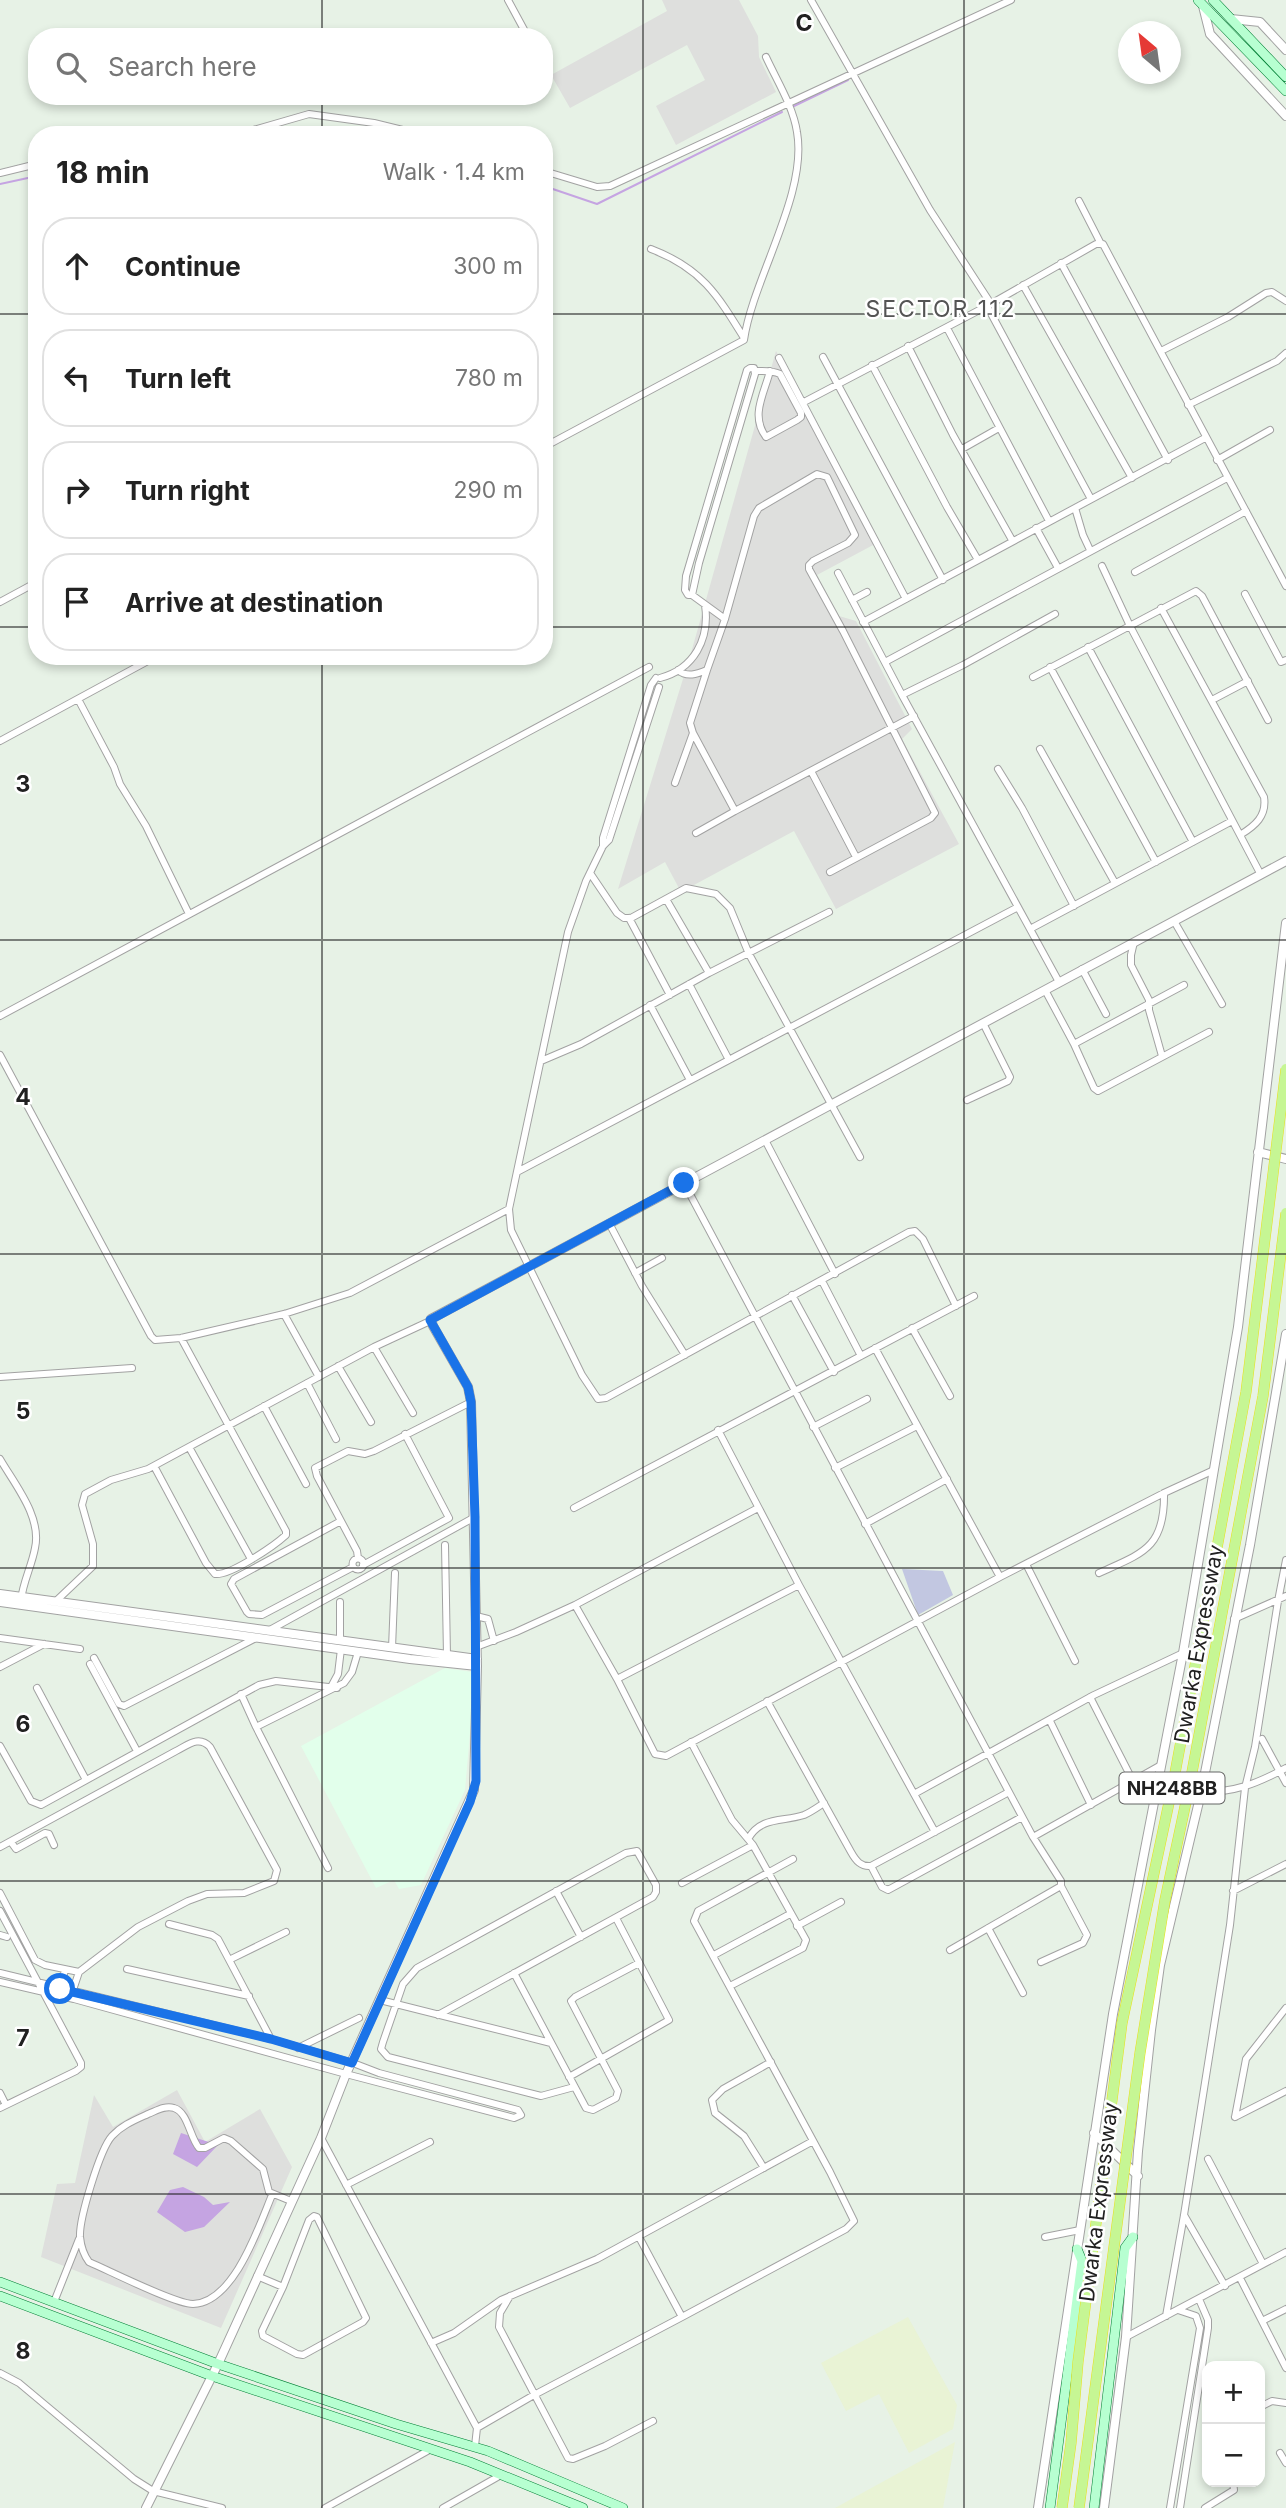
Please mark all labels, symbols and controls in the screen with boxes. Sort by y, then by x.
text: C [795,9,813,37]
north arrow [1118,21,1181,84]
search box [28,28,553,105]
icon: search [52,48,90,86]
text: Search here [108,51,257,82]
text: 18 min [56,154,150,190]
text: Walk · 1.4 km [383,158,525,186]
icon: ahead [58,247,96,285]
text: Continue [125,251,241,282]
text: 300 m [453,252,523,280]
district label: SECTOR 112 [865,295,1017,323]
icon: left [58,359,96,397]
text: Turn left [125,363,231,394]
text: 780 m [455,364,523,392]
icon: right [58,471,96,509]
text: Turn right [125,475,250,506]
text: 290 m [454,476,523,504]
icon: arrive [58,583,96,621]
text: Arrive at destination [125,587,384,618]
text: 3 [16,770,30,798]
text: 4 [15,1083,31,1111]
route end [668,1167,699,1198]
text: 5 [16,1397,30,1425]
street label: Dwarka Expressway [1169,1543,1228,1745]
text: 6 [16,1710,30,1738]
road number: NH248BB [1120,1772,1224,1803]
route start [44,1973,75,2004]
text: 7 [16,2024,30,2052]
street label: Dwarka Expressway [1074,2100,1123,2303]
text: 8 [16,2337,30,2365]
map controls [1202,2361,1265,2487]
button: + [1202,2361,1265,2424]
button: − [1202,2424,1265,2487]

